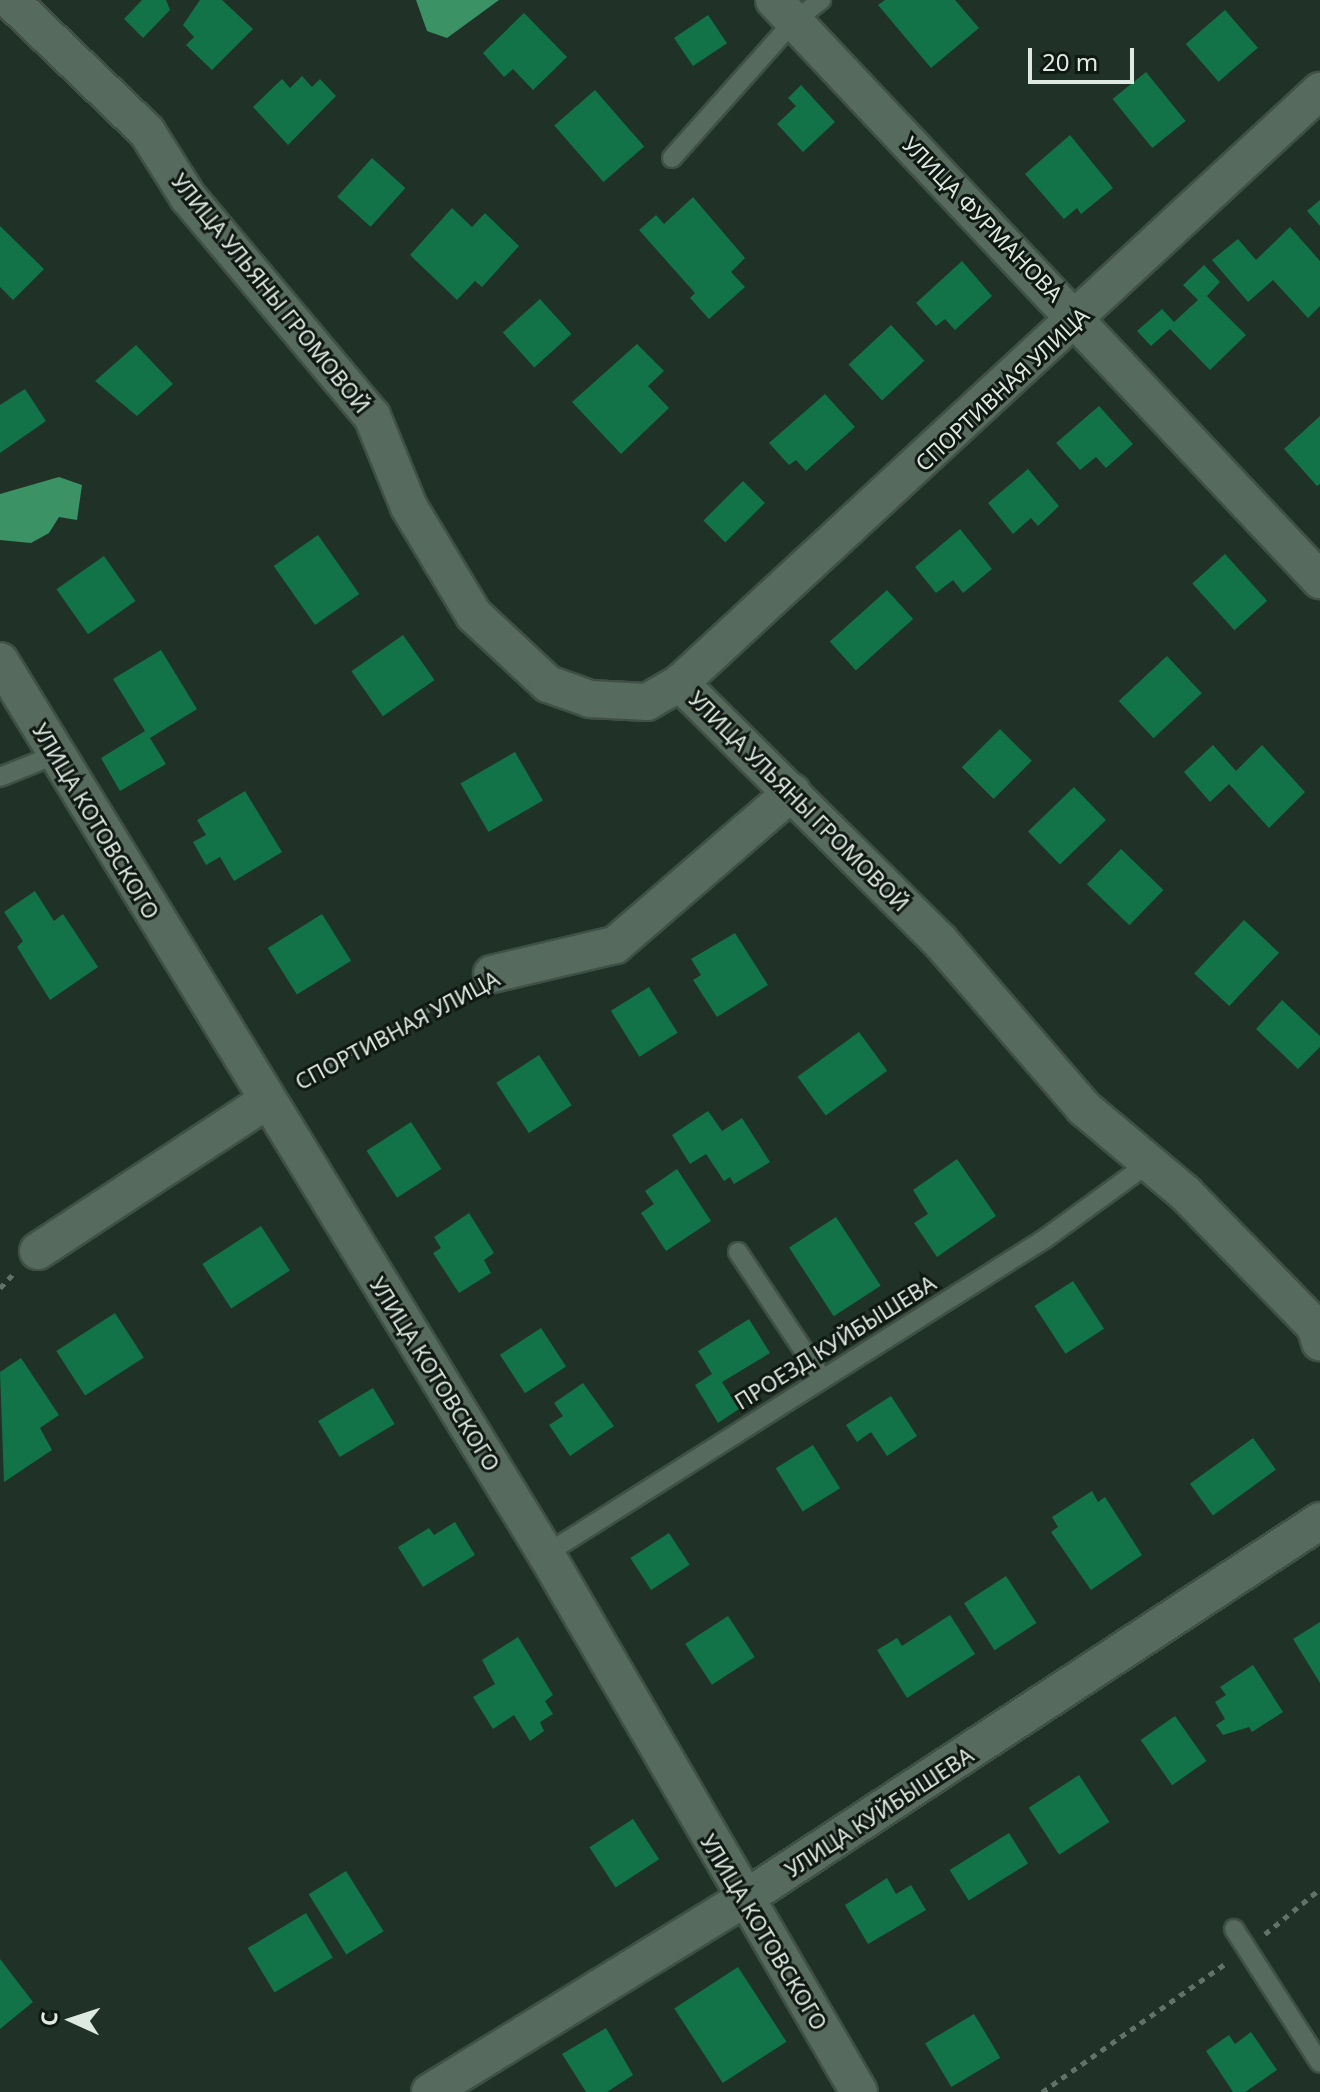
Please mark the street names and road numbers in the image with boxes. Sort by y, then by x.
street label: УЛИЦА ФУРМАНОВА [897,131,1069,307]
street label: УЛИЦА УЛЬЯНЫ ГРОМОВОЙ [166,168,376,418]
street label: СПОРТИВНАЯ УЛИЦА [910,302,1094,476]
street label: УЛИЦА УЛЬЯНЫ ГРОМОВОЙ [684,686,914,916]
street label: УЛИЦА КОТОВСКОГО [27,718,165,924]
street label: СПОРТИВНАЯ УЛИЦА [290,965,504,1095]
street label: ПРОЕЗД КУЙБЫШЕВА [729,1269,941,1415]
street label: УЛИЦА КОТОВСКОГО [365,1272,505,1476]
street label: УЛИЦА КУЙБЫШЕВА [780,1741,978,1883]
street label: УЛИЦА КОТОВСКОГО [695,1829,833,2035]

